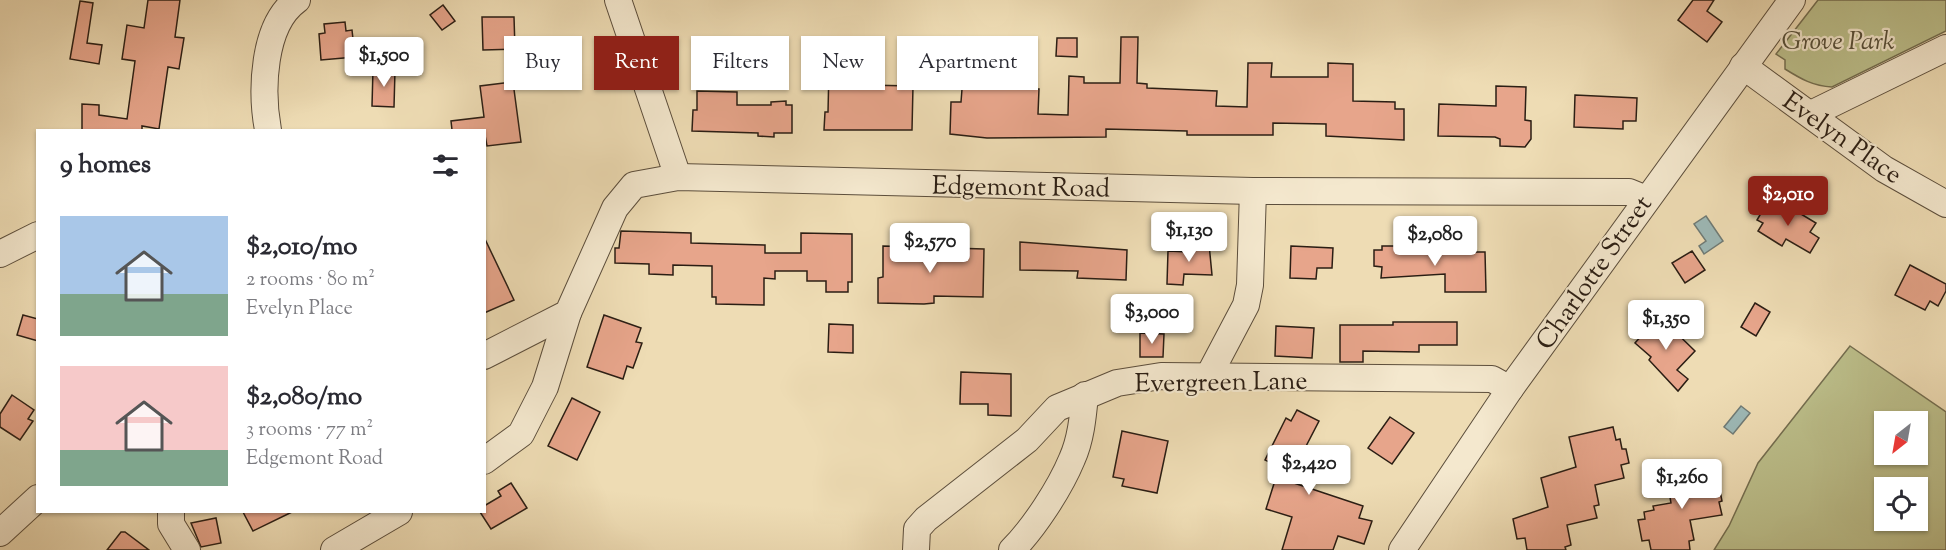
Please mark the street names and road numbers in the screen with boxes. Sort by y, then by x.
street label: Evelyn Place [1774,84,1909,194]
street label: Edgemont Road [932,168,1111,209]
street label: Charlotte Street [1528,189,1662,358]
street label: Evergreen Lane [1134,363,1308,404]

